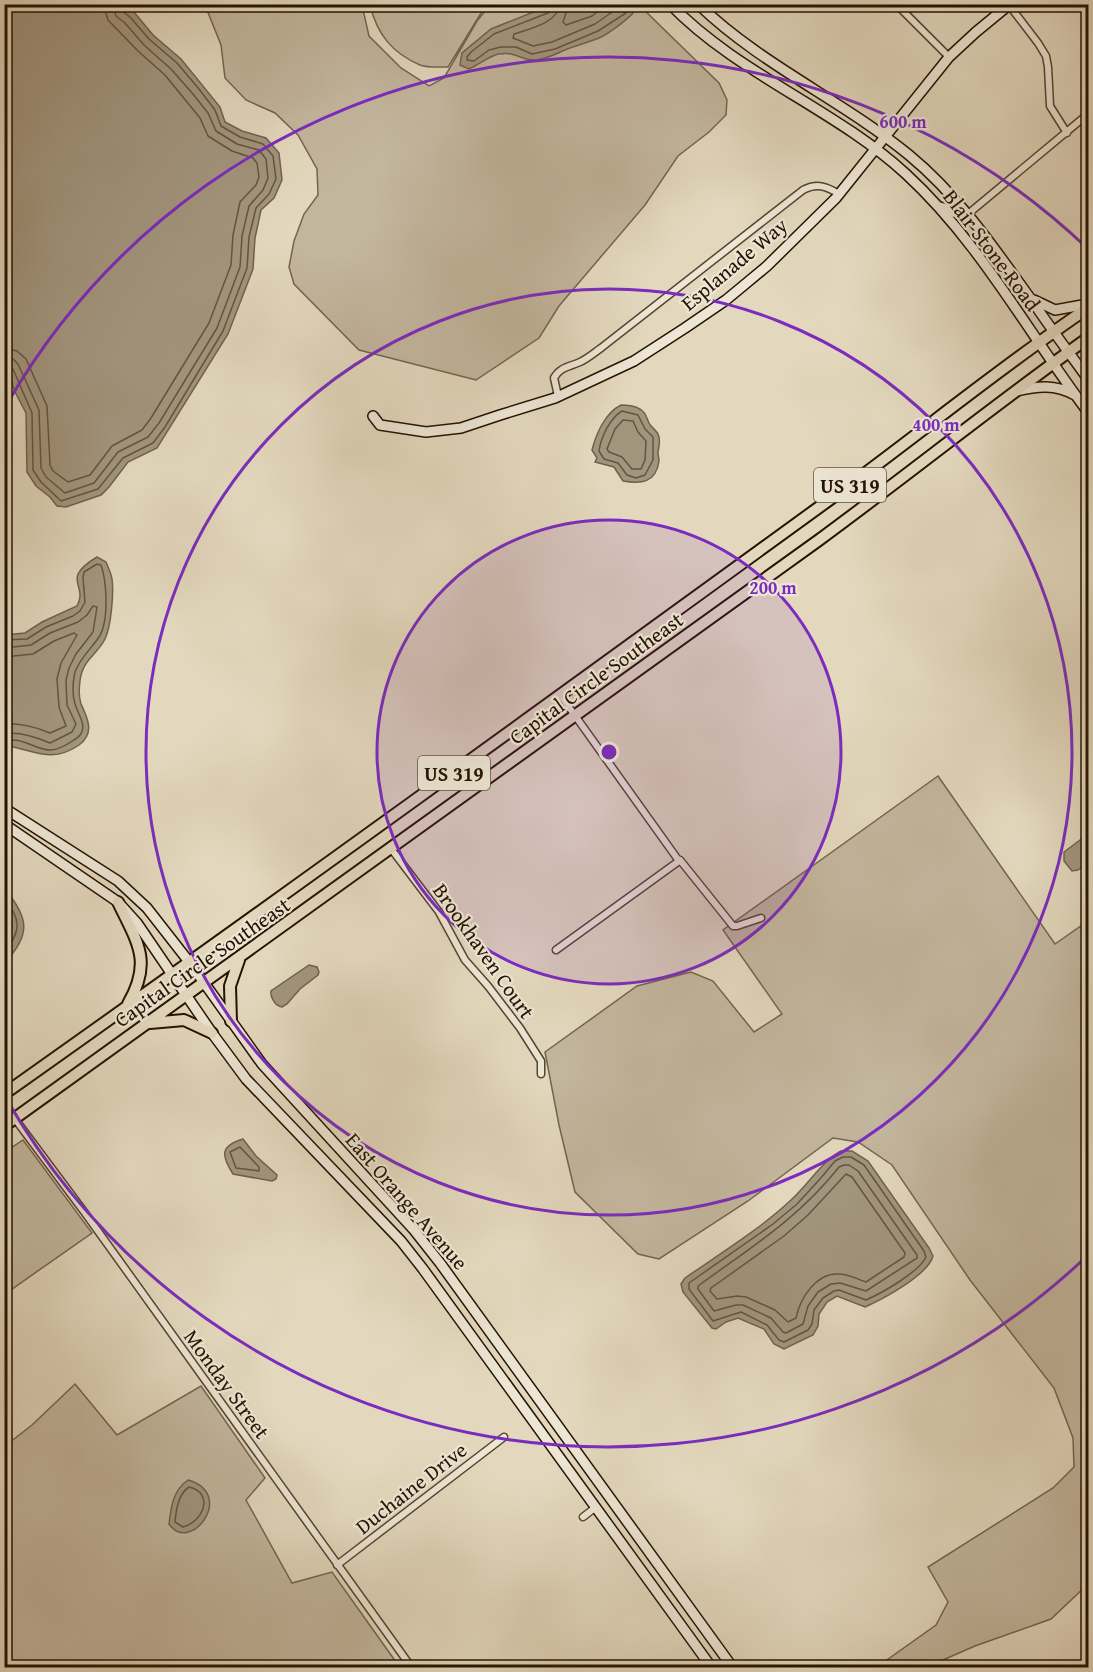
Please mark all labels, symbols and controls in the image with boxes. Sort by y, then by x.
text: 600 m [879,108,927,135]
street label: Blair Stone Road [936,183,1049,318]
street label: Esplanade Way [674,210,795,318]
text: 400 m [912,411,960,438]
road number: US 319 [814,468,886,502]
text: 200 m [749,574,797,601]
street label: Capital Circle Southeast [503,604,690,752]
centre of rings [599,742,619,762]
road number: US 319 [418,756,490,790]
street label: Brookhaven Court [426,877,543,1026]
street label: Capital Circle Southeast [108,889,297,1034]
street label: East Orange Avenue [338,1125,476,1277]
street label: Monday Street [177,1323,278,1446]
street label: Duchaine Drive [349,1434,473,1542]

